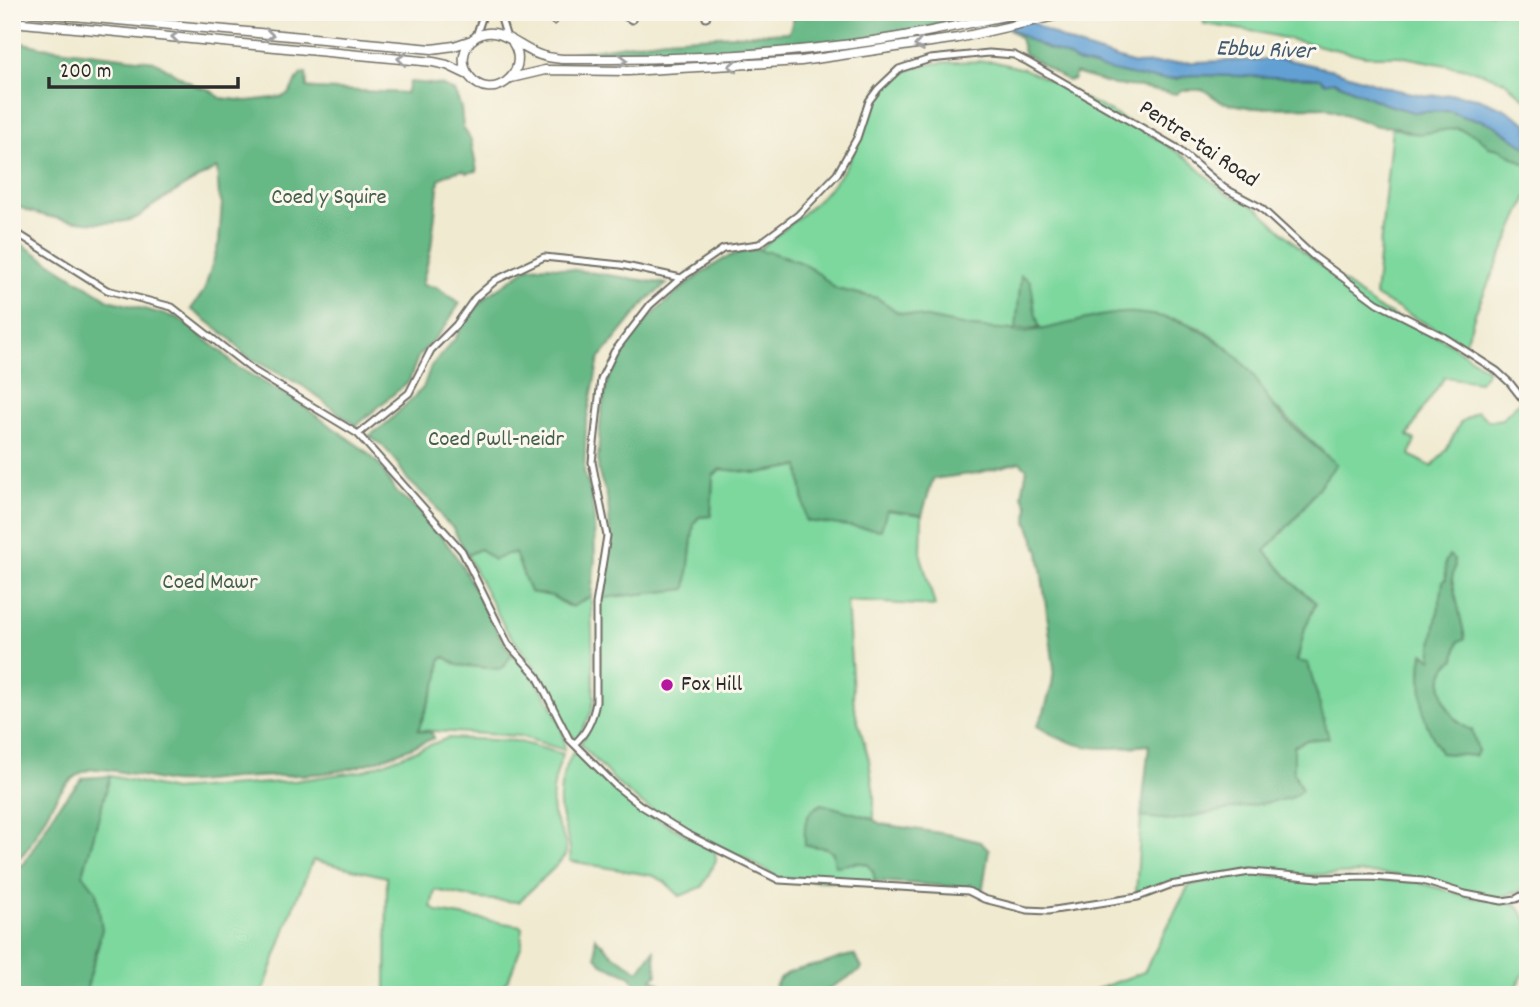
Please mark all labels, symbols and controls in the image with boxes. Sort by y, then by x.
one-way arrow [263,27,274,42]
one-way arrow [170,30,181,45]
water label: Ebbw River [1215,32,1318,70]
one-way arrow [913,37,925,52]
scale bar [49,46,238,90]
one-way arrow [397,52,408,67]
one-way arrow [619,52,629,68]
text: 200 m [60,58,111,88]
one-way arrow [728,58,739,73]
street label: Pentre-tai Road [1132,93,1264,197]
park label: Coed y Squire [271,182,387,215]
park label: Coed Pwll-neidr [428,424,565,457]
park label: Coed Mawr [162,567,258,600]
place label: Fox Hill [681,669,743,702]
marker: Fox Hill [659,677,675,693]

